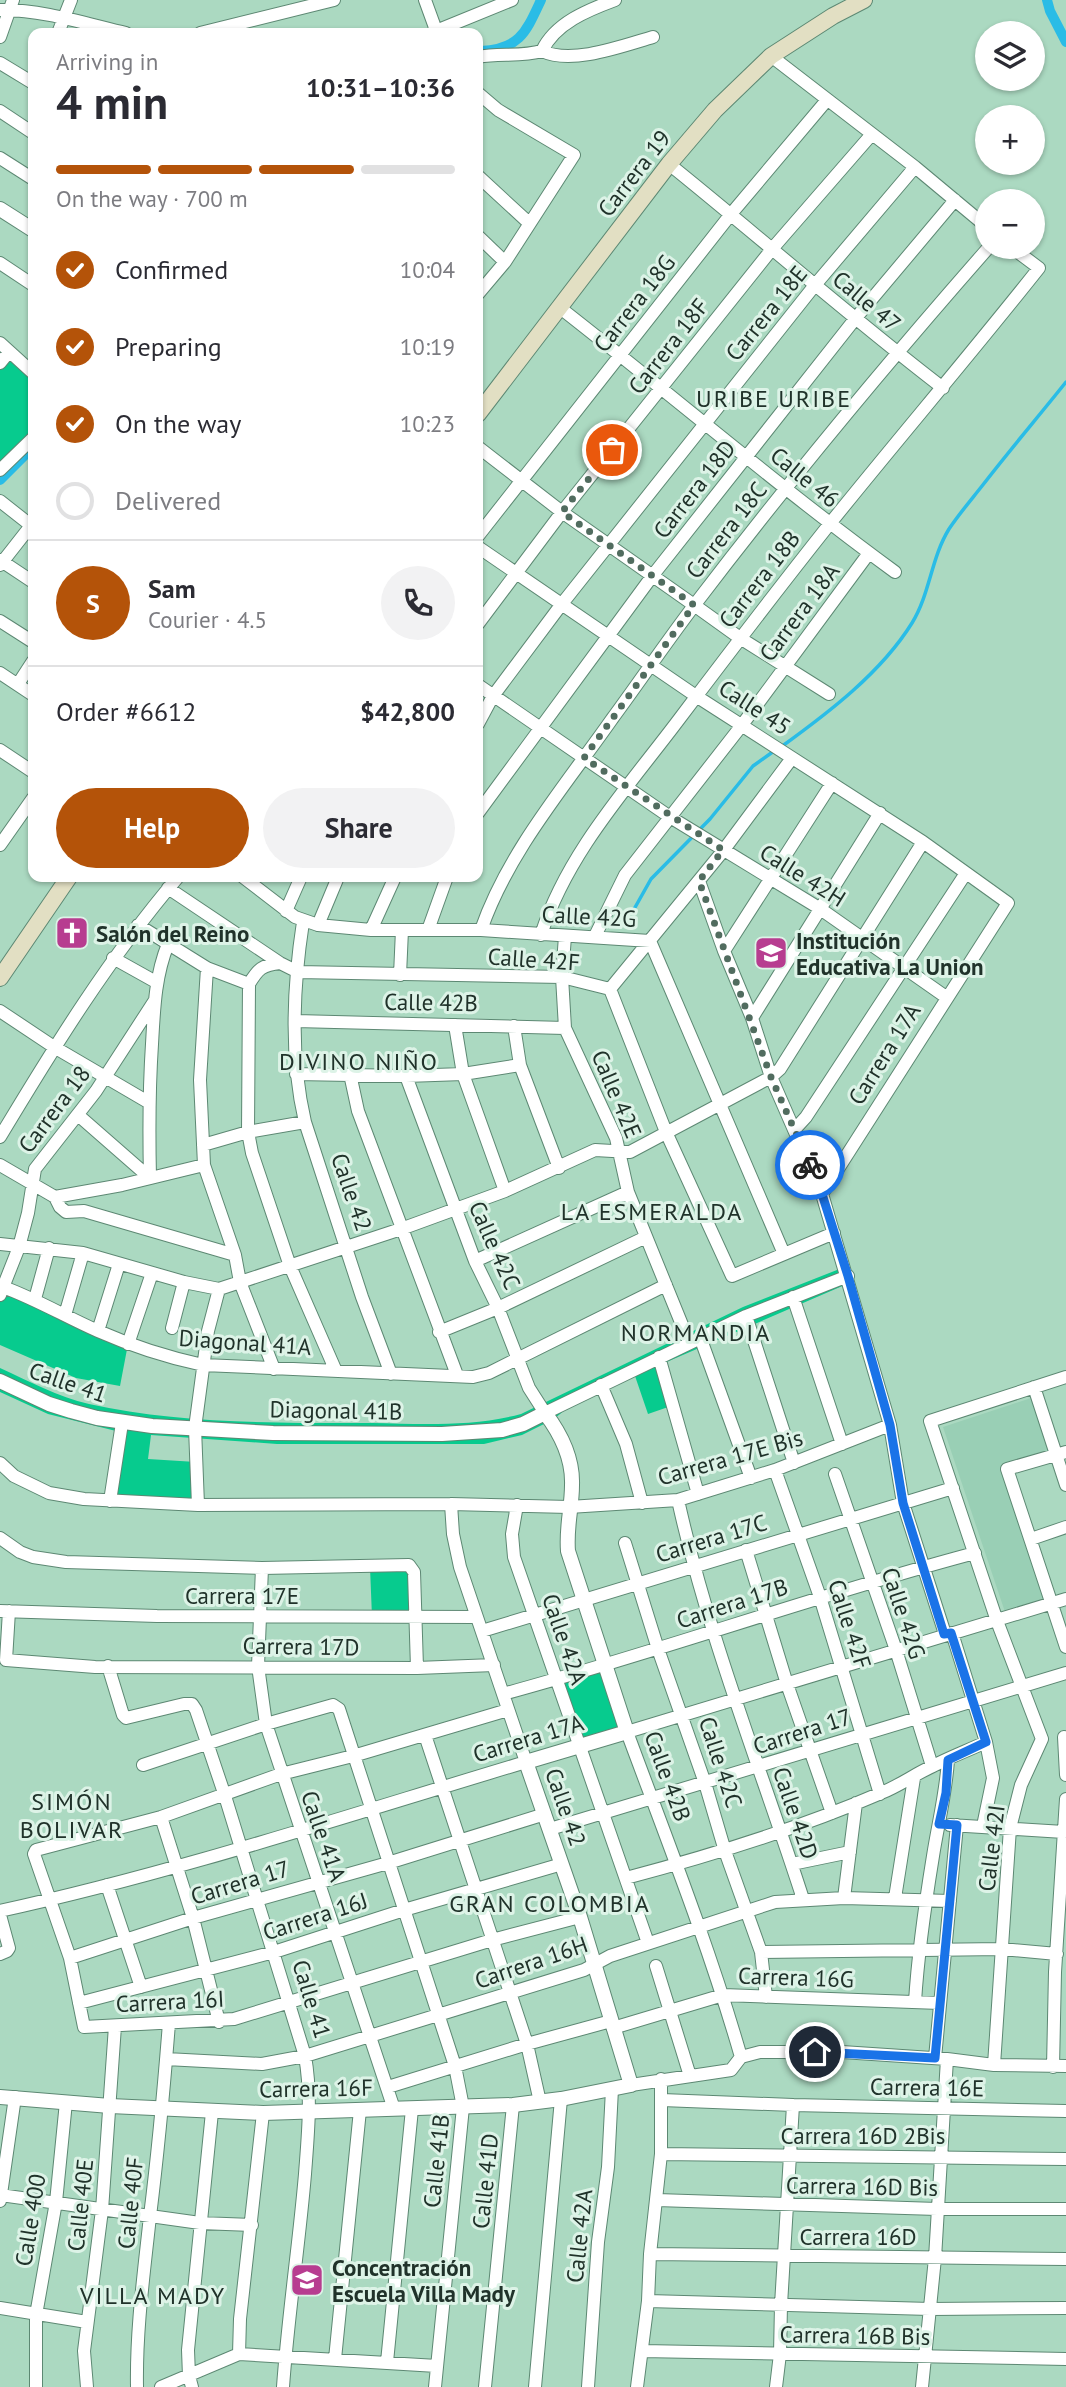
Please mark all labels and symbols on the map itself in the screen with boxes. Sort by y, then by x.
street label: Carrera 19 [591,124,677,222]
street label: Carrera 18G [587,248,681,358]
street label: Carrera 18E [719,259,813,367]
street label: Calle 47 [827,264,907,338]
street label: Carrera 18F [622,292,714,400]
district label: URIBE URIBE [696,383,852,414]
pin [582,420,642,480]
street label: Carrera 18D [647,434,741,544]
street label: Calle 46 [765,440,845,514]
street label: Carrera 18C [679,476,773,584]
street label: Carrera 18B [712,525,806,633]
street label: Carrera 18A [753,557,846,667]
street label: Calle 45 [713,673,797,741]
street label: Calle 42H [755,837,851,913]
street label: Calle 42G [541,899,637,933]
church icon: Salón del Reino [53,914,91,952]
place label: Salón del Reino [96,919,249,948]
place label: Institución Educativa La Union [796,926,984,981]
school or university icon: Institución Educativa La Union [752,934,790,972]
street label: Calle 42F [487,941,581,977]
street label: Calle 42B [384,987,478,1017]
street label: Carrera 17A [841,998,927,1110]
district label: DIVINO NIÑO [279,1046,439,1077]
street label: Calle 42E [586,1046,648,1142]
street label: Carrera 18 [12,1060,96,1158]
courier [775,1130,845,1200]
street label: Calle 42 [325,1149,379,1235]
street label: Calle 42C [463,1196,527,1294]
district label: LA ESMERALDA [561,1196,743,1227]
district label: NORMANDIA [621,1317,771,1348]
street label: Diagonal 41A [178,1323,313,1361]
street label: Calle 41 [25,1355,111,1409]
street label: Diagonal 41B [269,1394,403,1426]
street label: Carrera 17E Bis [654,1422,806,1492]
street label: Carrera 17C [652,1507,770,1569]
street label: Calle 42G [876,1564,932,1662]
street label: Carrera 17B [673,1571,791,1635]
street label: Calle 42F [822,1576,878,1672]
street label: Carrera 17E [185,1581,299,1610]
street label: Calle 42A [536,1590,594,1689]
street label: Carrera 17D [242,1630,360,1662]
street label: Carrera 17 [749,1701,855,1761]
street label: Carrera 17A [469,1707,587,1769]
street label: Calle 42C [693,1713,749,1811]
street label: Calle 42B [638,1727,698,1825]
street label: Calle 42D [767,1763,825,1863]
street label: Calle 42 [539,1764,593,1850]
district label: SIMÓN BOLIVAR [20,1786,124,1845]
street label: Calle 41A [295,1787,353,1886]
street label: Calle 42I [971,1803,1011,1893]
street label: Carrera 17 [187,1853,293,1911]
street label: Carrera 16J [259,1885,371,1947]
district label: GRAN COLOMBIA [449,1888,651,1919]
street label: Carrera 16H [471,1929,591,1995]
street label: Calle 41 [286,1956,338,2042]
street label: Carrera 16G [738,1960,854,1994]
street label: Carrera 16I [115,1984,225,2018]
pin [785,2022,845,2082]
street label: Carrera 16E [870,2072,984,2102]
street label: Carrera 16F [259,2073,373,2103]
street label: Calle 41B [417,2113,455,2209]
street label: Carrera 16D 2Bis [781,2121,945,2150]
street label: Calle 41D [466,2132,504,2230]
street label: Calle 40F [111,2156,149,2250]
street label: Calle 40E [61,2157,99,2253]
street label: Carrera 16D Bis [786,2170,938,2202]
street label: Calle 400 [8,2172,52,2268]
street label: Calle 42A [560,2187,598,2284]
street label: Carrera 16D [800,2222,916,2251]
place label: Concentración Escuela Villa Mady [332,2253,516,2308]
school or university icon: Concentración Escuela Villa Mady [288,2261,326,2299]
district label: VILLA MADY [79,2280,226,2311]
street label: Carrera 16B Bis [779,2319,931,2351]

